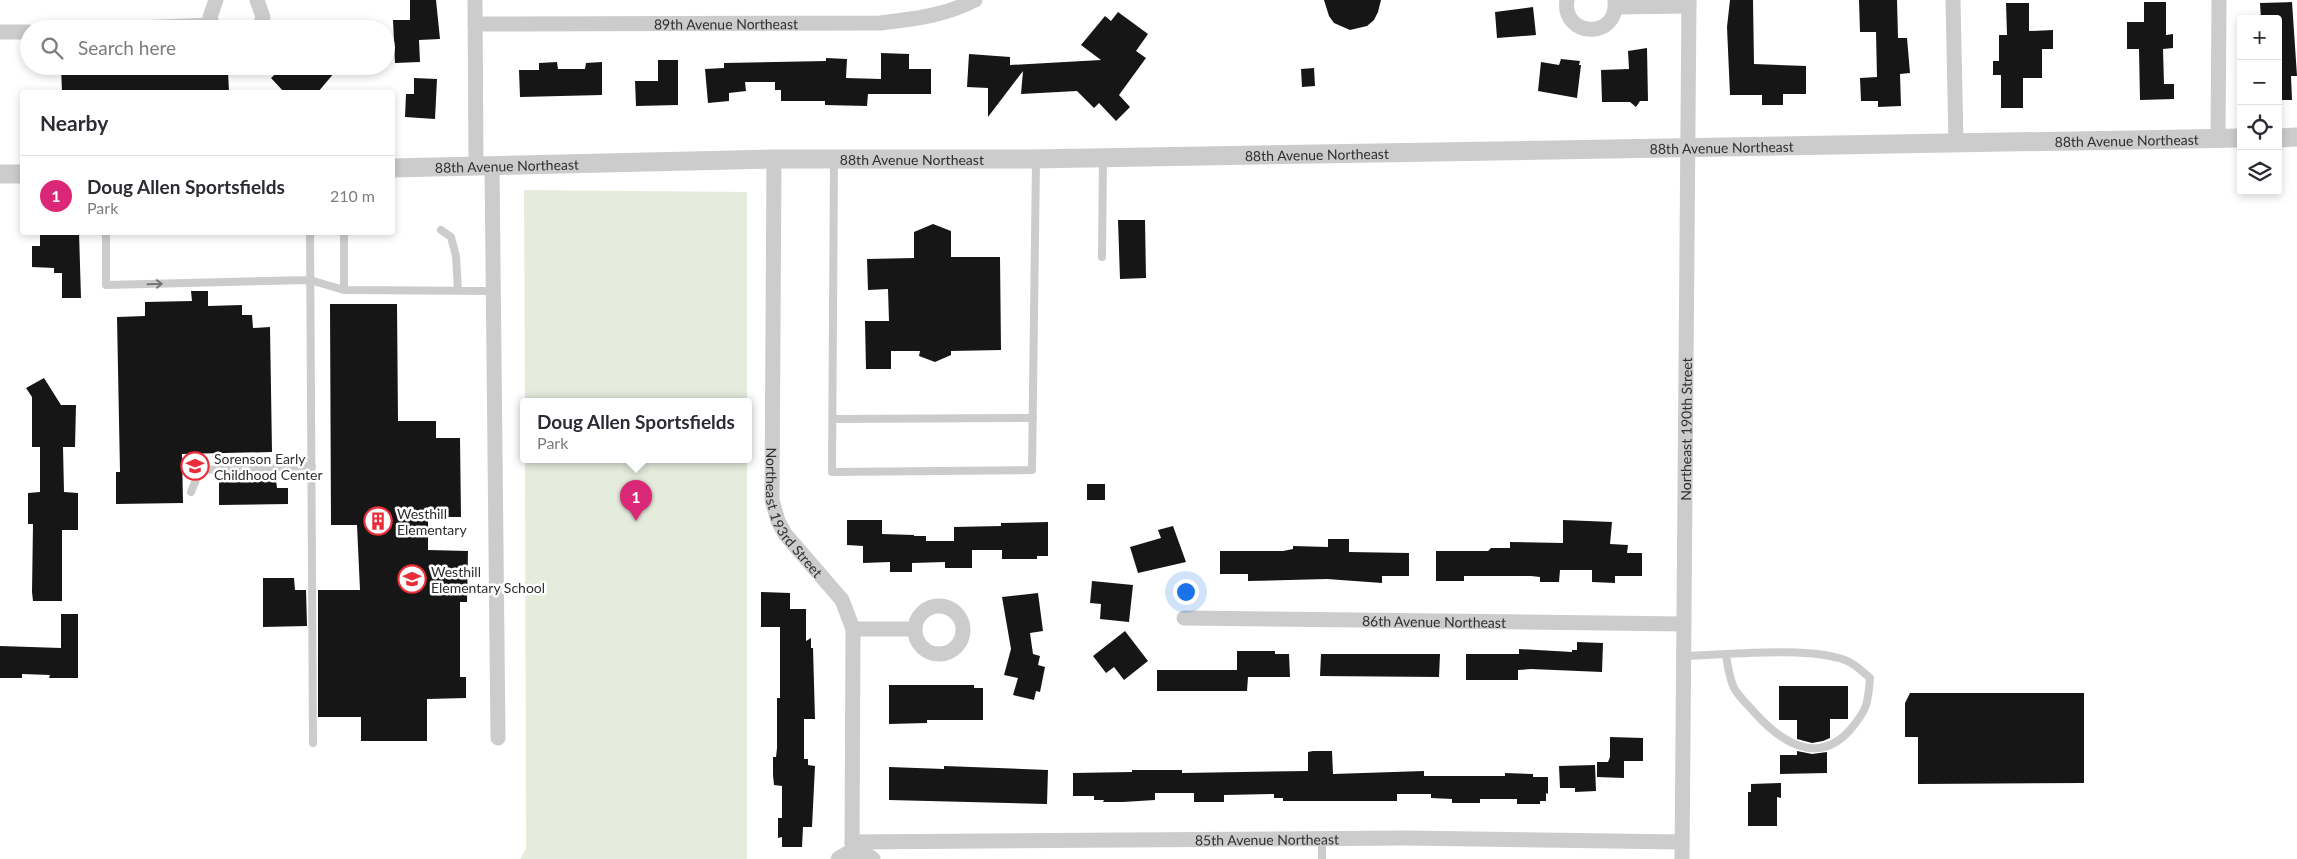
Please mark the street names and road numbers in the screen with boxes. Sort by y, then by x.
street label: 89th Avenue Northeast [654,15,798,32]
street label: 88th Avenue Northeast [2055,130,2199,150]
street label: 88th Avenue Northeast [1650,137,1794,157]
street label: 88th Avenue Northeast [1245,144,1389,164]
street label: 88th Avenue Northeast [840,151,984,168]
street label: 88th Avenue Northeast [435,155,579,175]
street label: Northeast 190th Street [1676,357,1695,501]
street label: Northeast 193rd Street [763,447,827,580]
street label: 86th Avenue Northeast [1362,612,1506,630]
street label: 85th Avenue Northeast [1195,830,1339,848]

